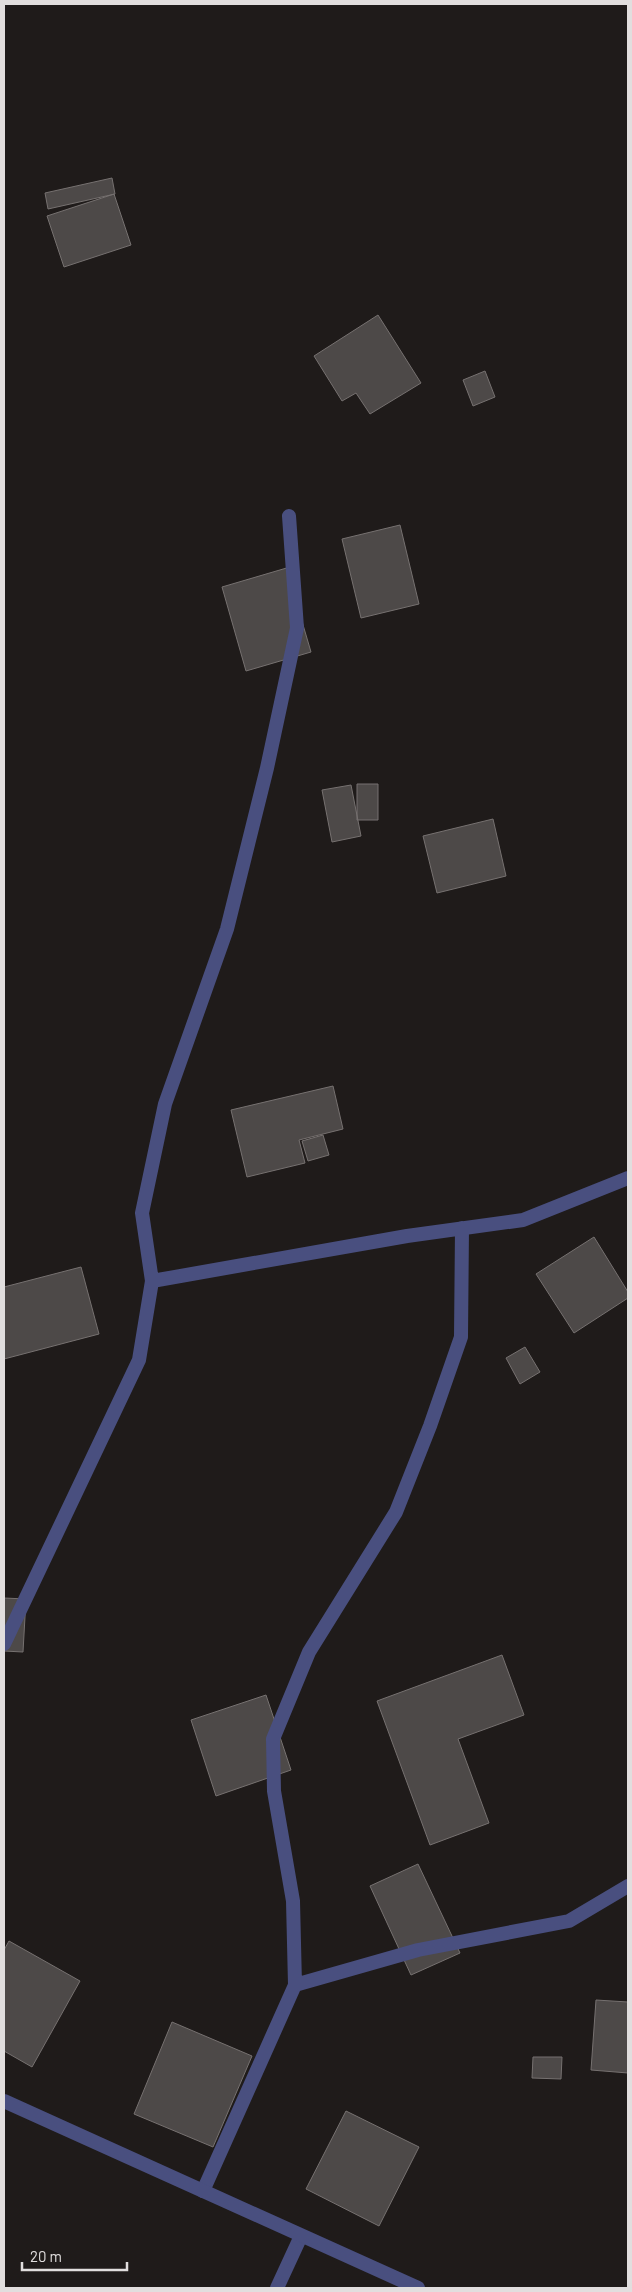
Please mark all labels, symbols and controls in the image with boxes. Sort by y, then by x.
scale bar [22,2240,128,2272]
text: 20 m [30,2247,62,2265]

